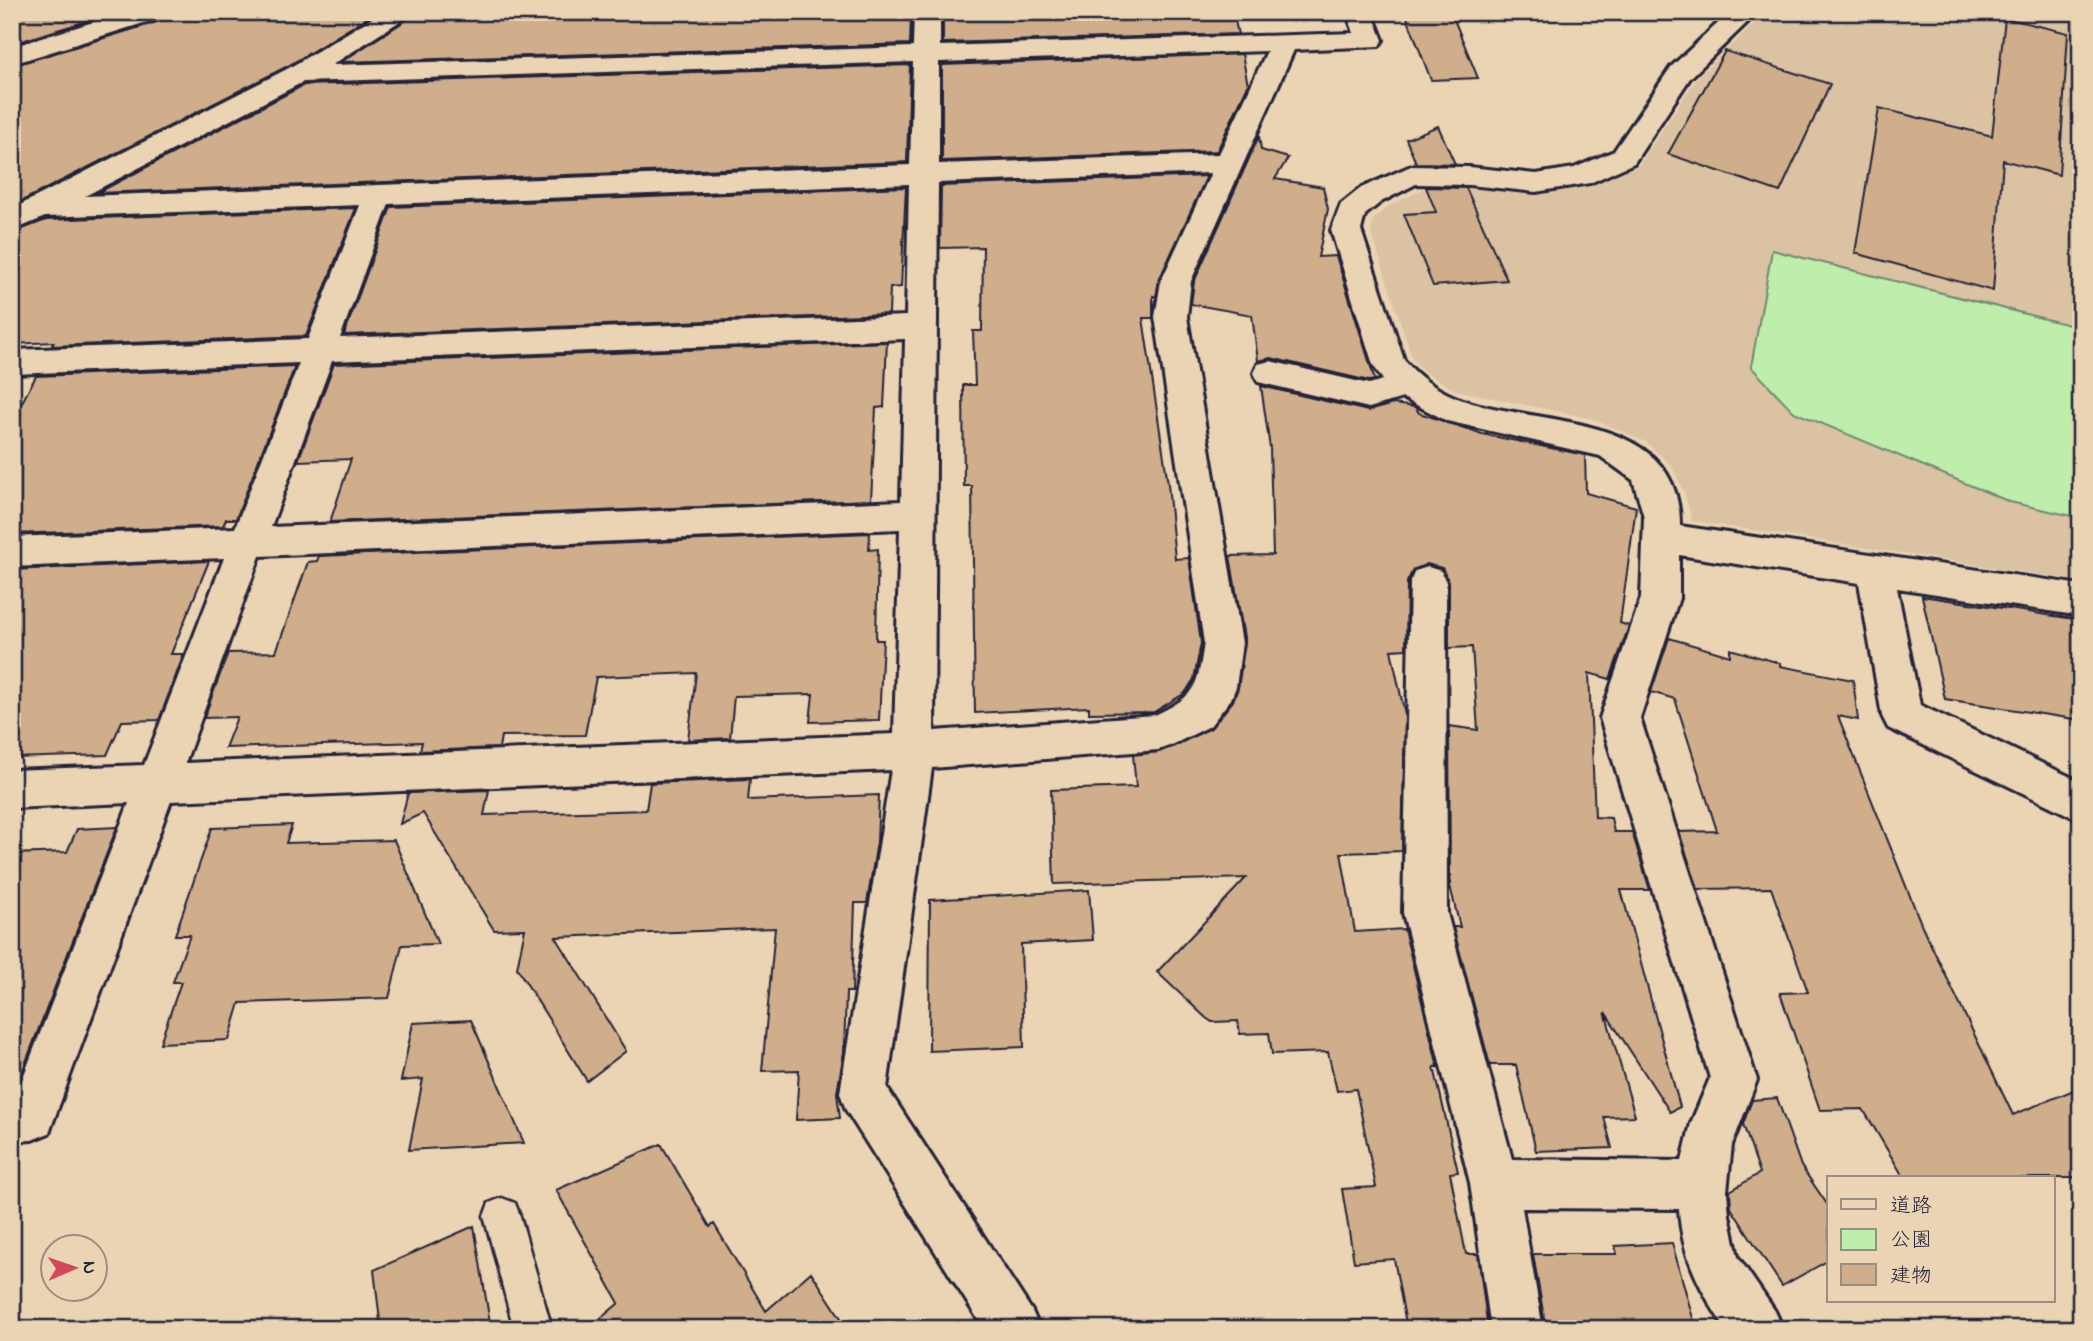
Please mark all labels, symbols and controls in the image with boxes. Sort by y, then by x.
legend [1827,1176,2054,1302]
text: 道路 [1890,1192,1932,1222]
text: 公園 [1890,1226,1932,1256]
north arrow [38,1232,108,1302]
text: N [75,1261,102,1275]
text: 建物 [1890,1262,1932,1292]

